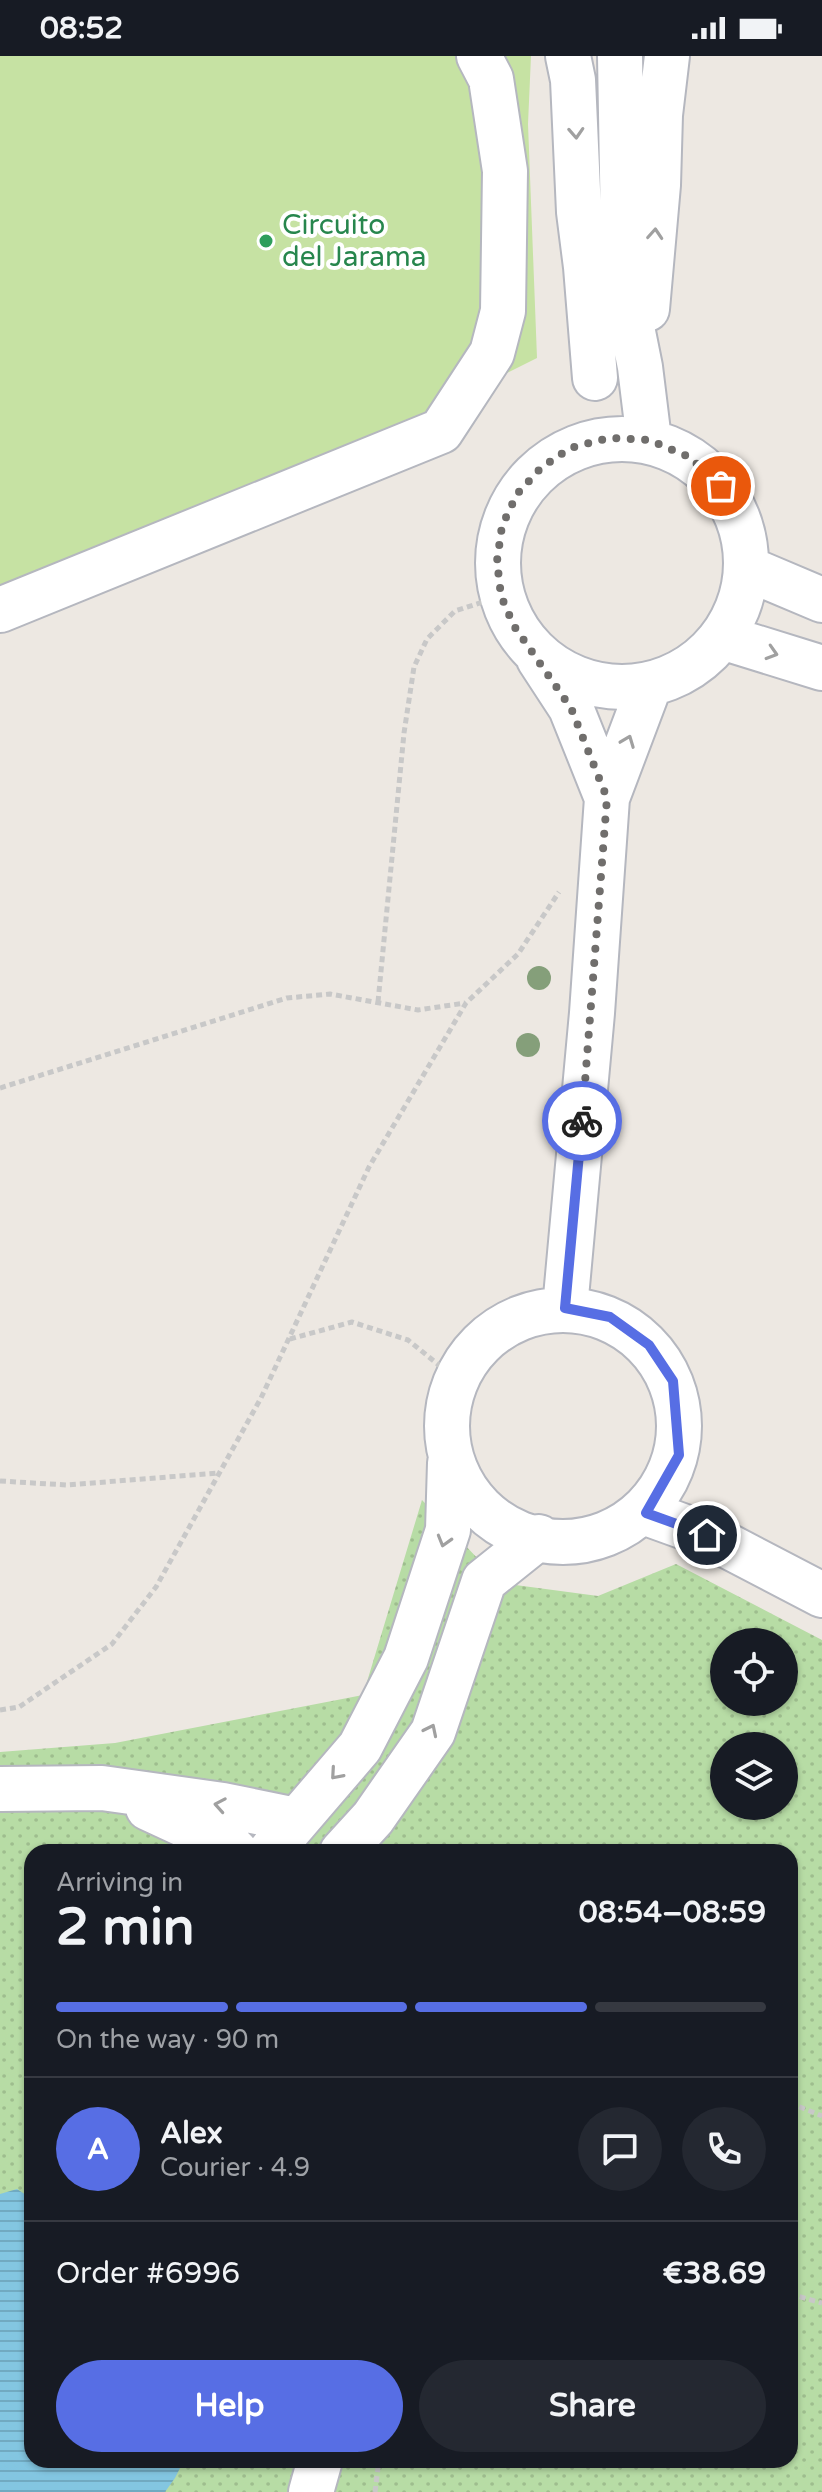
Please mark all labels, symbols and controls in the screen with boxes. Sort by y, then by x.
text: 08:52 [40,10,123,47]
one-way arrow [567,127,584,140]
place label: Circuito del Jarama [282,208,426,274]
one-way arrow [646,227,663,240]
marker: Circuito del Jarama [257,232,275,250]
pin [687,452,755,520]
icon: bag [699,464,743,508]
one-way arrow [765,644,778,660]
one-way arrow [618,735,635,749]
courier [542,1081,622,1161]
icon: bike [560,1099,604,1143]
pin [673,1501,741,1569]
icon: home [685,1513,729,1557]
one-way arrow [437,1533,453,1547]
map controls [710,1628,798,1820]
button: locate [710,1628,798,1716]
one-way arrow [421,1724,437,1739]
button: layers [710,1732,798,1820]
one-way arrow [331,1765,346,1780]
one-way arrow [213,1797,227,1814]
text: Arriving in [56,1867,183,1898]
text: 08:54–08:59 [579,1894,766,1931]
text: 2 min [56,1896,195,1959]
text: On the way · 90 m [56,2024,279,2055]
button: chat [578,2107,662,2191]
button: phone [682,2107,766,2191]
text: Alex [160,2115,223,2152]
text: A [87,2131,109,2168]
text: Courier · 4.9 [160,2152,310,2183]
text: Order #6996 [56,2255,240,2292]
text: €38.69 [662,2255,766,2292]
button: Help [56,2360,403,2452]
button: Share [419,2360,766,2452]

